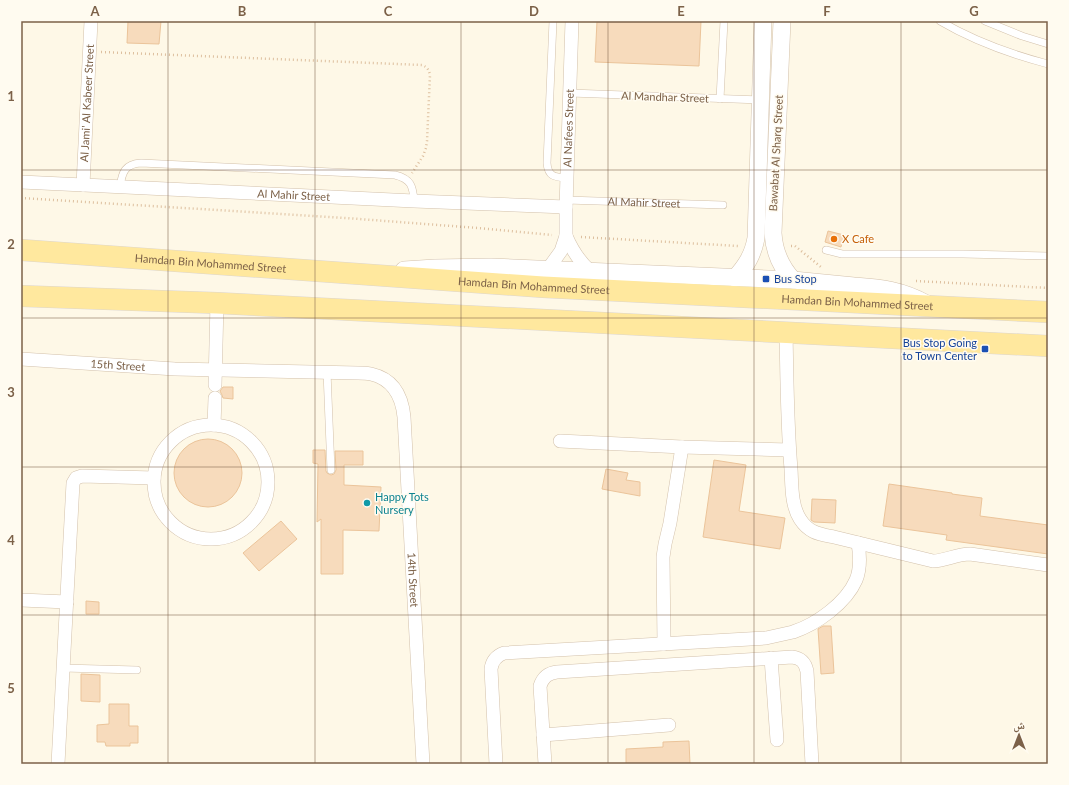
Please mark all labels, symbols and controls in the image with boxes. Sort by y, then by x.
text: A [89,3,100,19]
text: B [238,3,247,19]
text: C [384,3,393,19]
text: D [529,3,539,19]
text: E [677,3,685,19]
text: F [823,3,831,19]
text: G [969,3,979,19]
street label: Al Jami' Al Kabeer Street [77,44,96,162]
text: 1 [7,88,15,104]
street label: Al Mandhar Street [621,88,709,105]
street label: Al Nafees Street [560,89,576,167]
street label: Bawabat Al Sharq Street [766,94,785,211]
street label: Al Mahir Street [257,186,330,203]
street label: Al Mahir Street [607,194,681,210]
place label: X Cafe [842,232,874,245]
marker: X Cafe [829,234,839,244]
text: 2 [7,236,15,252]
street label: Hamdan Bin Mohammed Street [134,251,287,275]
place label: Bus Stop [774,272,817,285]
street label: Hamdan Bin Mohammed Street [458,274,610,296]
marker: Bus Stop [761,274,771,284]
street label: Hamdan Bin Mohammed Street [781,292,934,312]
place label: Bus Stop Going to Town Center [903,336,977,362]
marker: Bus Stop Going to Town Center [980,344,990,354]
street label: 15th Street [90,357,146,373]
text: 3 [7,384,15,400]
place label: Happy Tots Nursery [375,490,429,516]
marker: Happy Tots Nursery [362,498,372,508]
text: 4 [7,532,15,548]
street label: 14th Street [405,552,421,608]
text: 5 [7,680,15,696]
north arrow [999,715,1039,755]
text: ش [1013,718,1025,733]

